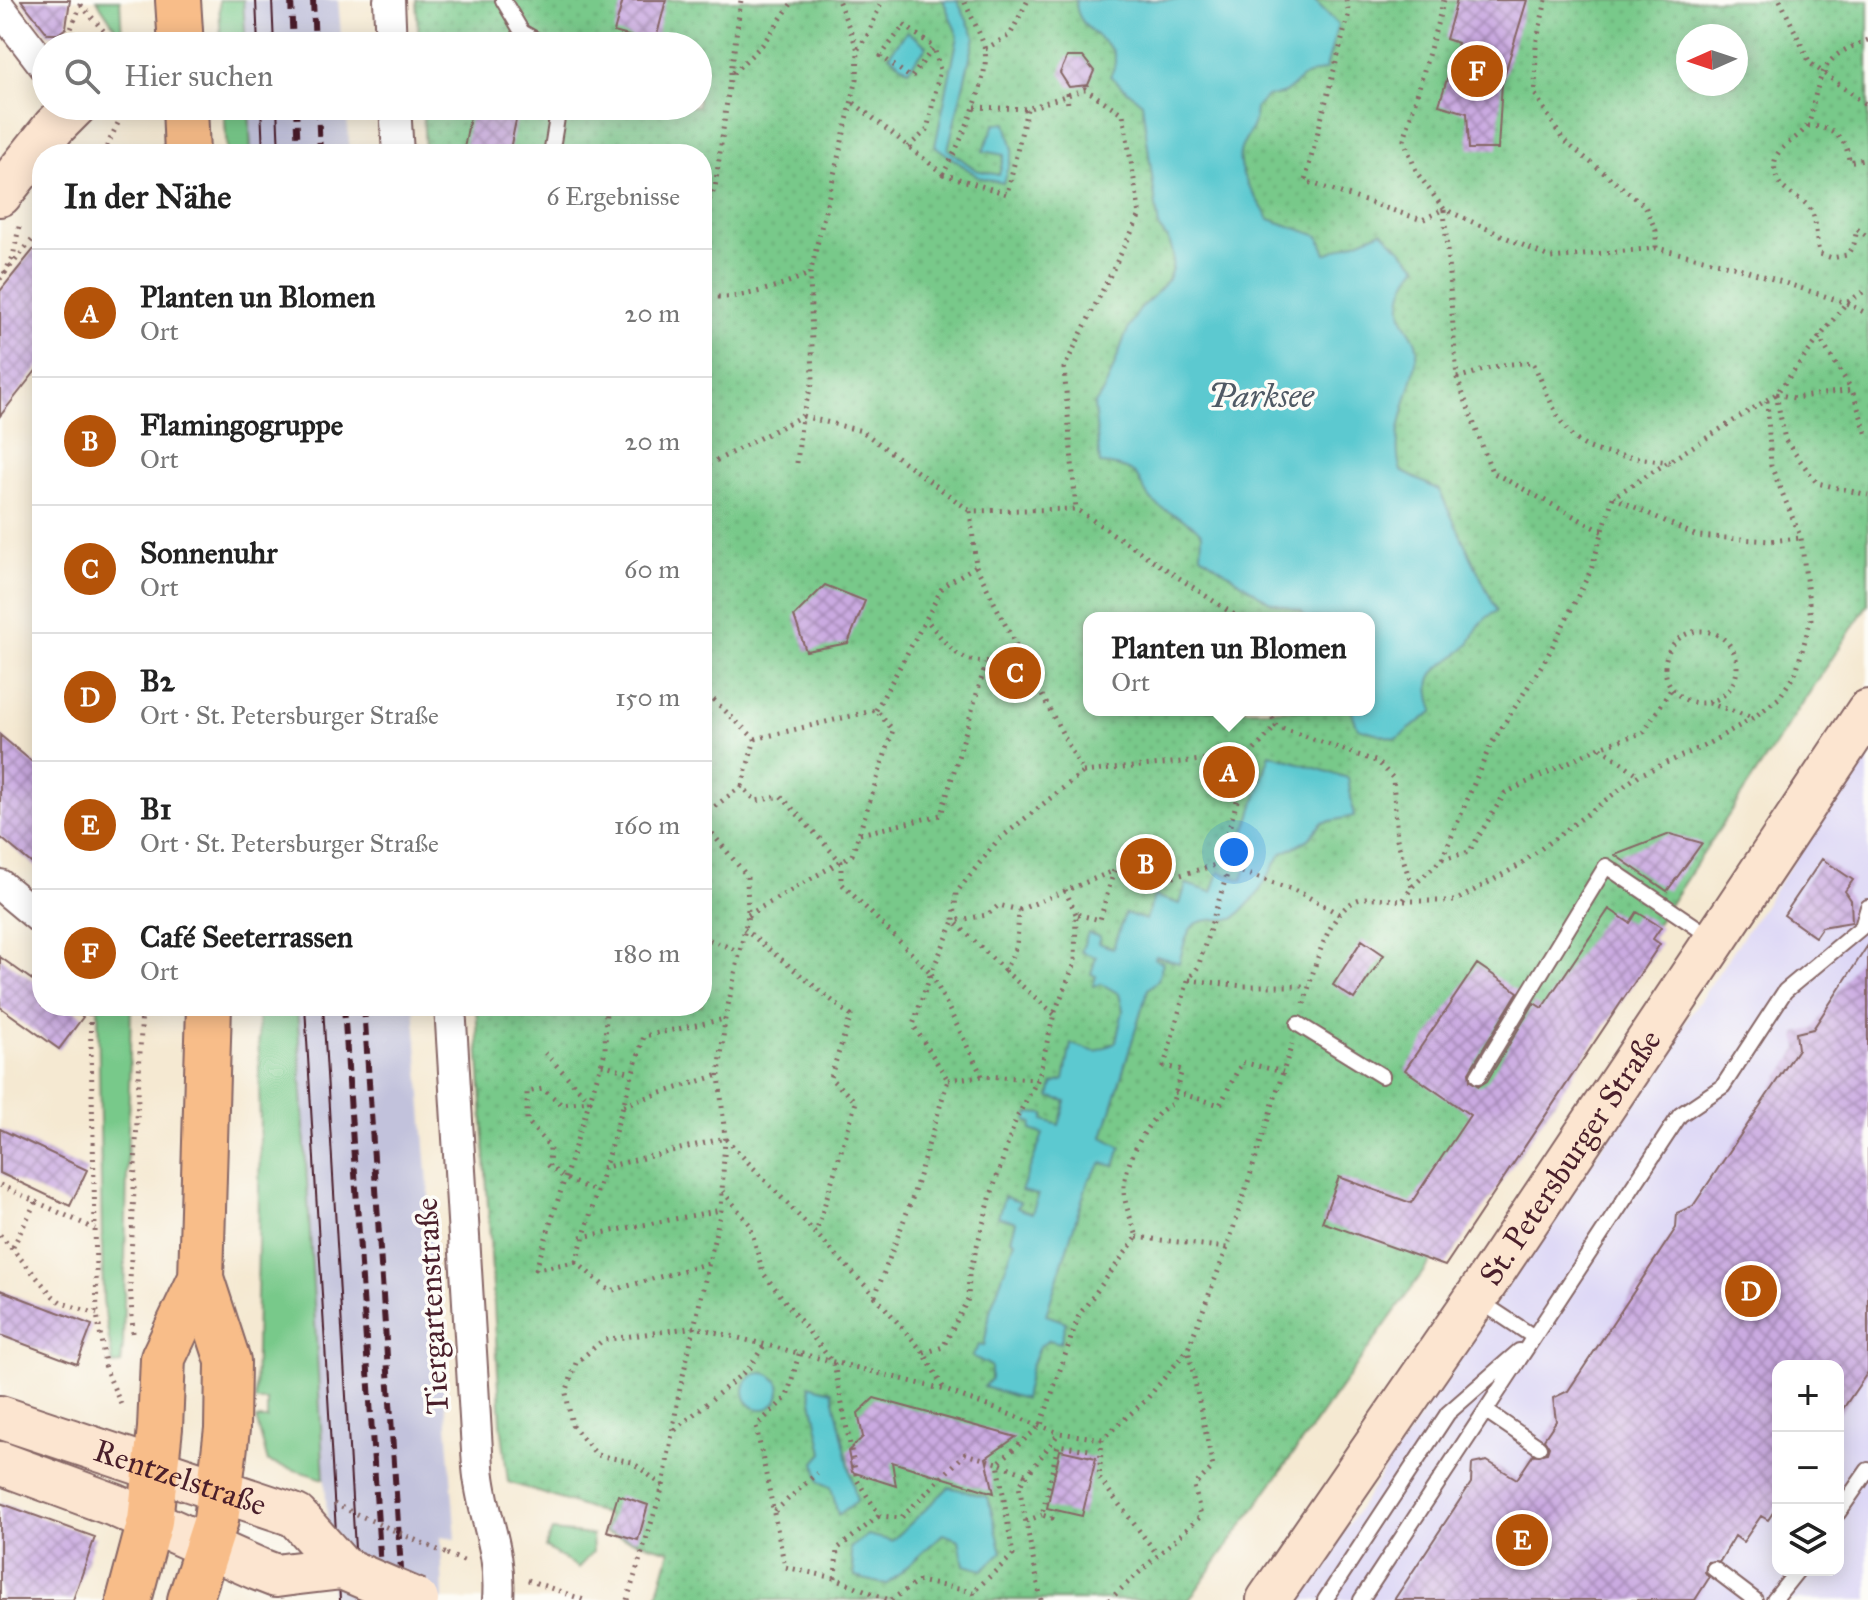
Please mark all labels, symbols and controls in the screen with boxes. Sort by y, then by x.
north arrow [1676,24,1748,96]
search box [32,32,712,120]
pin: F [1451,41,1503,101]
icon: search [60,54,104,98]
text: Hier suchen [124,58,273,94]
text: In der Nähe [64,176,231,217]
text: 6 Ergebnisse [546,180,680,212]
text: Planten un Blomen [140,279,375,315]
text: A [81,297,99,329]
text: 20 m [625,297,680,329]
text: Ort [140,315,179,347]
water label: Parksee [1208,375,1315,416]
text: Flamingogruppe [140,407,343,443]
text: B [81,425,99,457]
text: 20 m [625,425,680,457]
text: Ort [140,443,179,475]
text: Sonnenuhr [140,535,278,571]
text: C [81,553,99,585]
text: 60 m [624,553,680,585]
text: Ort [140,571,179,603]
popup [1083,612,1375,716]
text: Planten un Blomen [1111,630,1347,666]
pin: C [989,643,1041,703]
text: B2 [140,663,175,699]
text: Ort [1111,666,1150,698]
text: D [80,681,100,713]
text: 150 m [615,681,680,713]
text: Ort · St. Petersburger Straße [140,699,439,731]
pin: A [1203,742,1255,802]
text: B1 [140,791,172,827]
text: E [81,809,99,841]
text: 160 m [614,809,680,841]
text: Ort · St. Petersburger Straße [140,827,439,859]
your location [1214,832,1254,872]
pin: B [1120,834,1172,894]
text: Café Seeterrassen [140,919,353,955]
text: F [82,937,99,969]
text: 180 m [613,937,680,969]
text: Ort [140,955,179,987]
street label: St. Petersburger Straße [1471,1022,1669,1292]
street label: Tiergartenstraße [407,1197,457,1415]
pin: D [1725,1261,1777,1321]
map controls [1772,1360,1844,1576]
button: + [1772,1360,1844,1432]
street label: Rentzelstraße [89,1430,272,1524]
button: − [1772,1432,1844,1504]
button: layers [1772,1504,1844,1576]
pin: E [1496,1510,1548,1570]

